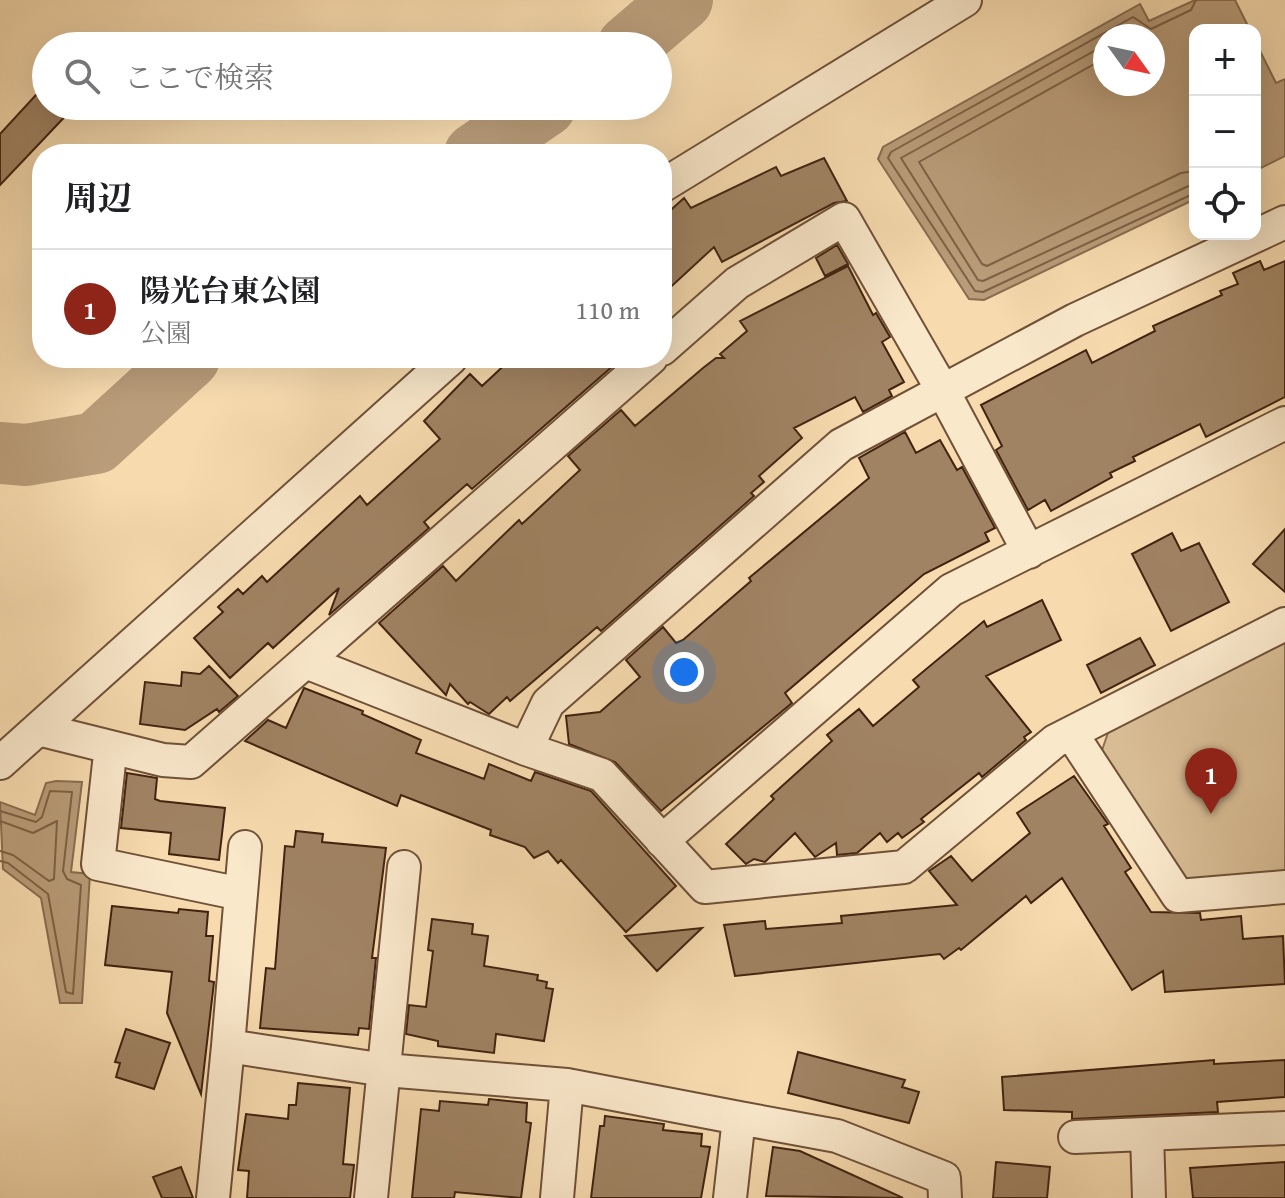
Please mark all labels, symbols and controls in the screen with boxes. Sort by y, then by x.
north arrow [1093,24,1165,96]
map controls [1189,24,1261,240]
button: + [1189,24,1261,96]
search box [32,32,672,120]
icon: search [60,54,104,98]
text: ここで検索 [124,55,274,99]
button: − [1189,96,1261,168]
button: locate [1189,168,1261,240]
text: 周辺 [64,173,132,222]
text: 陽光台東公園 [140,268,320,312]
text: 1 [83,290,97,329]
text: 110 m [575,290,640,329]
text: 公園 [140,313,192,352]
your location [664,652,704,692]
pin: 1 [1185,748,1237,814]

